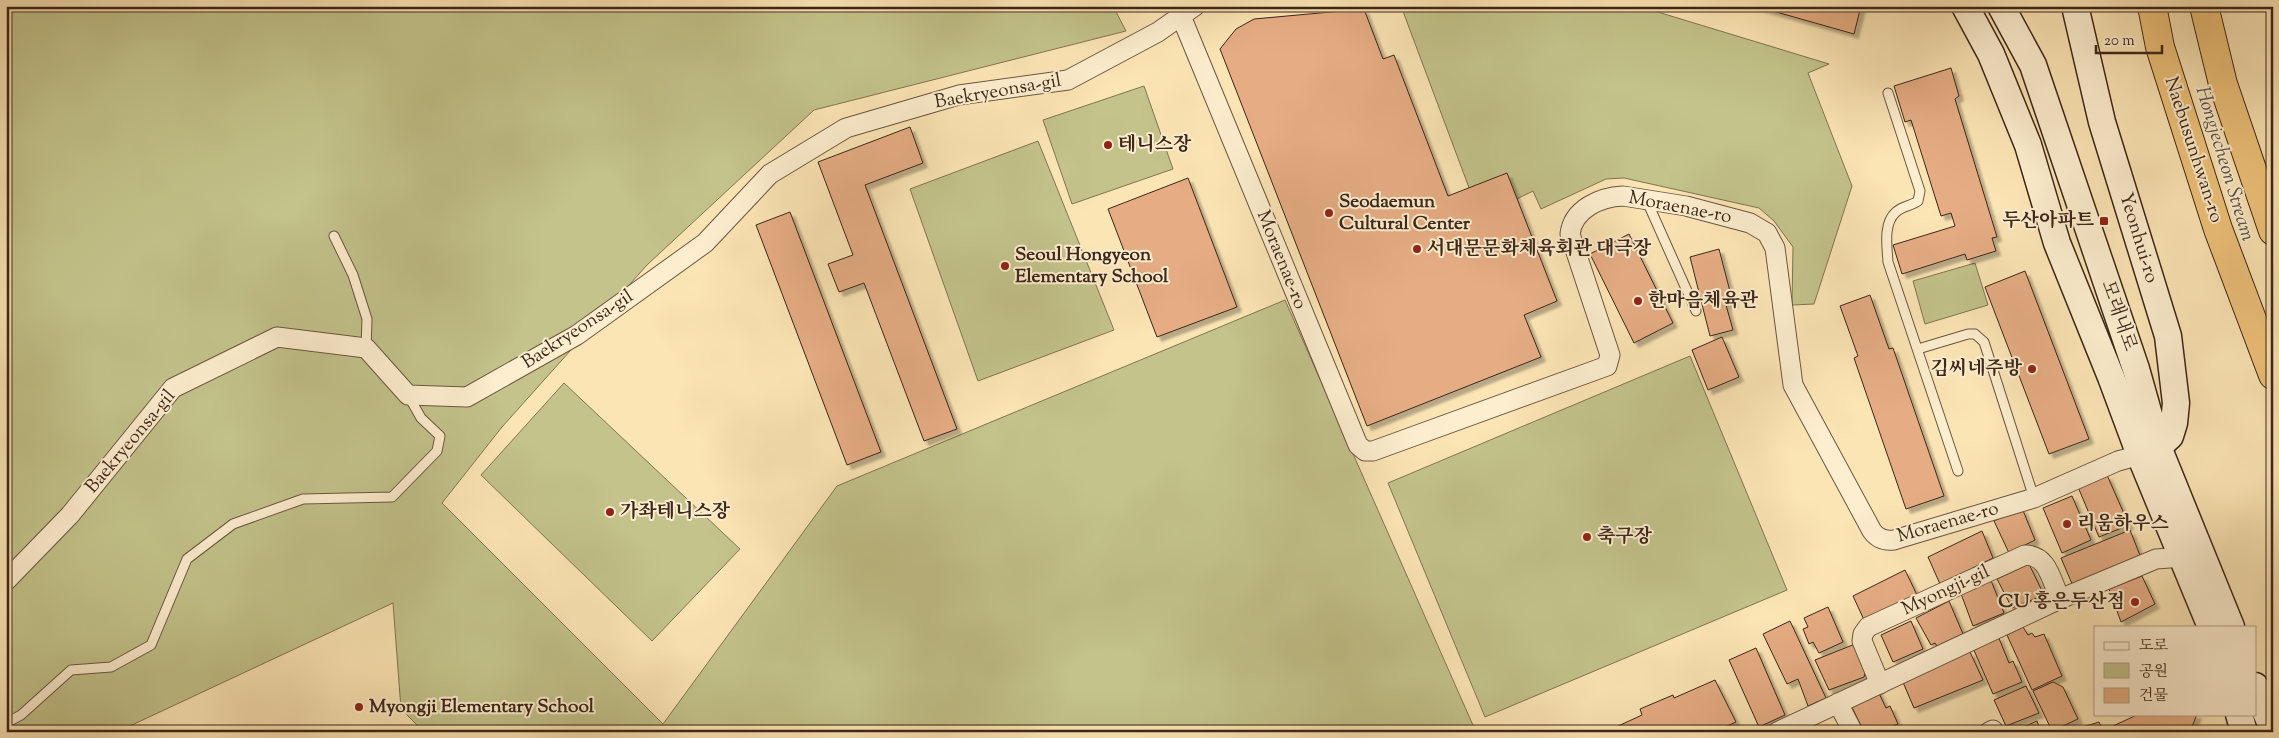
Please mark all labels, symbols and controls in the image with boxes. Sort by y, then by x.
scale bar [2096,22,2163,54]
text: 20 m [2104,31,2135,52]
street label: Baekryeonsa-gil [932,68,1064,116]
street label: Naebusunhwan-ro [2157,73,2229,227]
water label: Hongjecheon Stream [2187,83,2261,245]
place label: 테니스장 [1118,132,1192,159]
marker: 테니스장 [1102,139,1114,151]
street label: Moraenae-ro [1626,185,1734,231]
place label: Seodaemun Cultural Center [1339,189,1471,238]
street label: Yeonhui-ro [2111,189,2165,287]
street label: Moraenae-ro [1249,206,1313,314]
marker: Seodaemun Cultural Center [1323,207,1335,219]
place label: 두산아파트 [2002,208,2095,235]
marker: 두산아파트 [2098,215,2110,227]
place label: 서대문문화체육회관 대극장 [1427,236,1652,263]
place label: Seoul Hongyeon Elementary School [1015,242,1169,291]
marker: 서대문문화체육회관 대극장 [1411,243,1423,255]
marker: Seoul Hongyeon Elementary School [999,260,1011,272]
street label: 모래내로 [2093,277,2143,355]
street label: Baekryeonsa-gil [517,284,639,376]
place label: 한마음체육관 [1648,288,1759,315]
marker: 한마음체육관 [1632,295,1644,307]
place label: 김씨네주방 [1930,356,2023,383]
marker: 김씨네주방 [2026,363,2038,375]
street label: Baekryeonsa-gil [79,384,183,500]
street label: Moraenae-ro [1894,496,2002,550]
place label: 가좌테니스장 [620,499,731,526]
marker: 가좌테니스장 [604,506,616,518]
place label: 리움하우스 [2077,511,2169,538]
marker: 리움하우스 [2061,518,2073,530]
place label: 축구장 [1597,524,1653,551]
marker: 축구장 [1581,531,1593,543]
street label: Myongji-gil [1898,559,1994,623]
place label: CU 홍은두산점 [1998,589,2125,616]
marker: CU 홍은두산점 [2129,596,2141,608]
legend [2094,626,2256,716]
text: 도로 [2139,636,2168,657]
text: 공원 [2139,662,2168,683]
text: 건물 [2139,686,2168,707]
place label: Myongji Elementary School [369,694,595,721]
marker: Myongji Elementary School [353,701,365,713]

